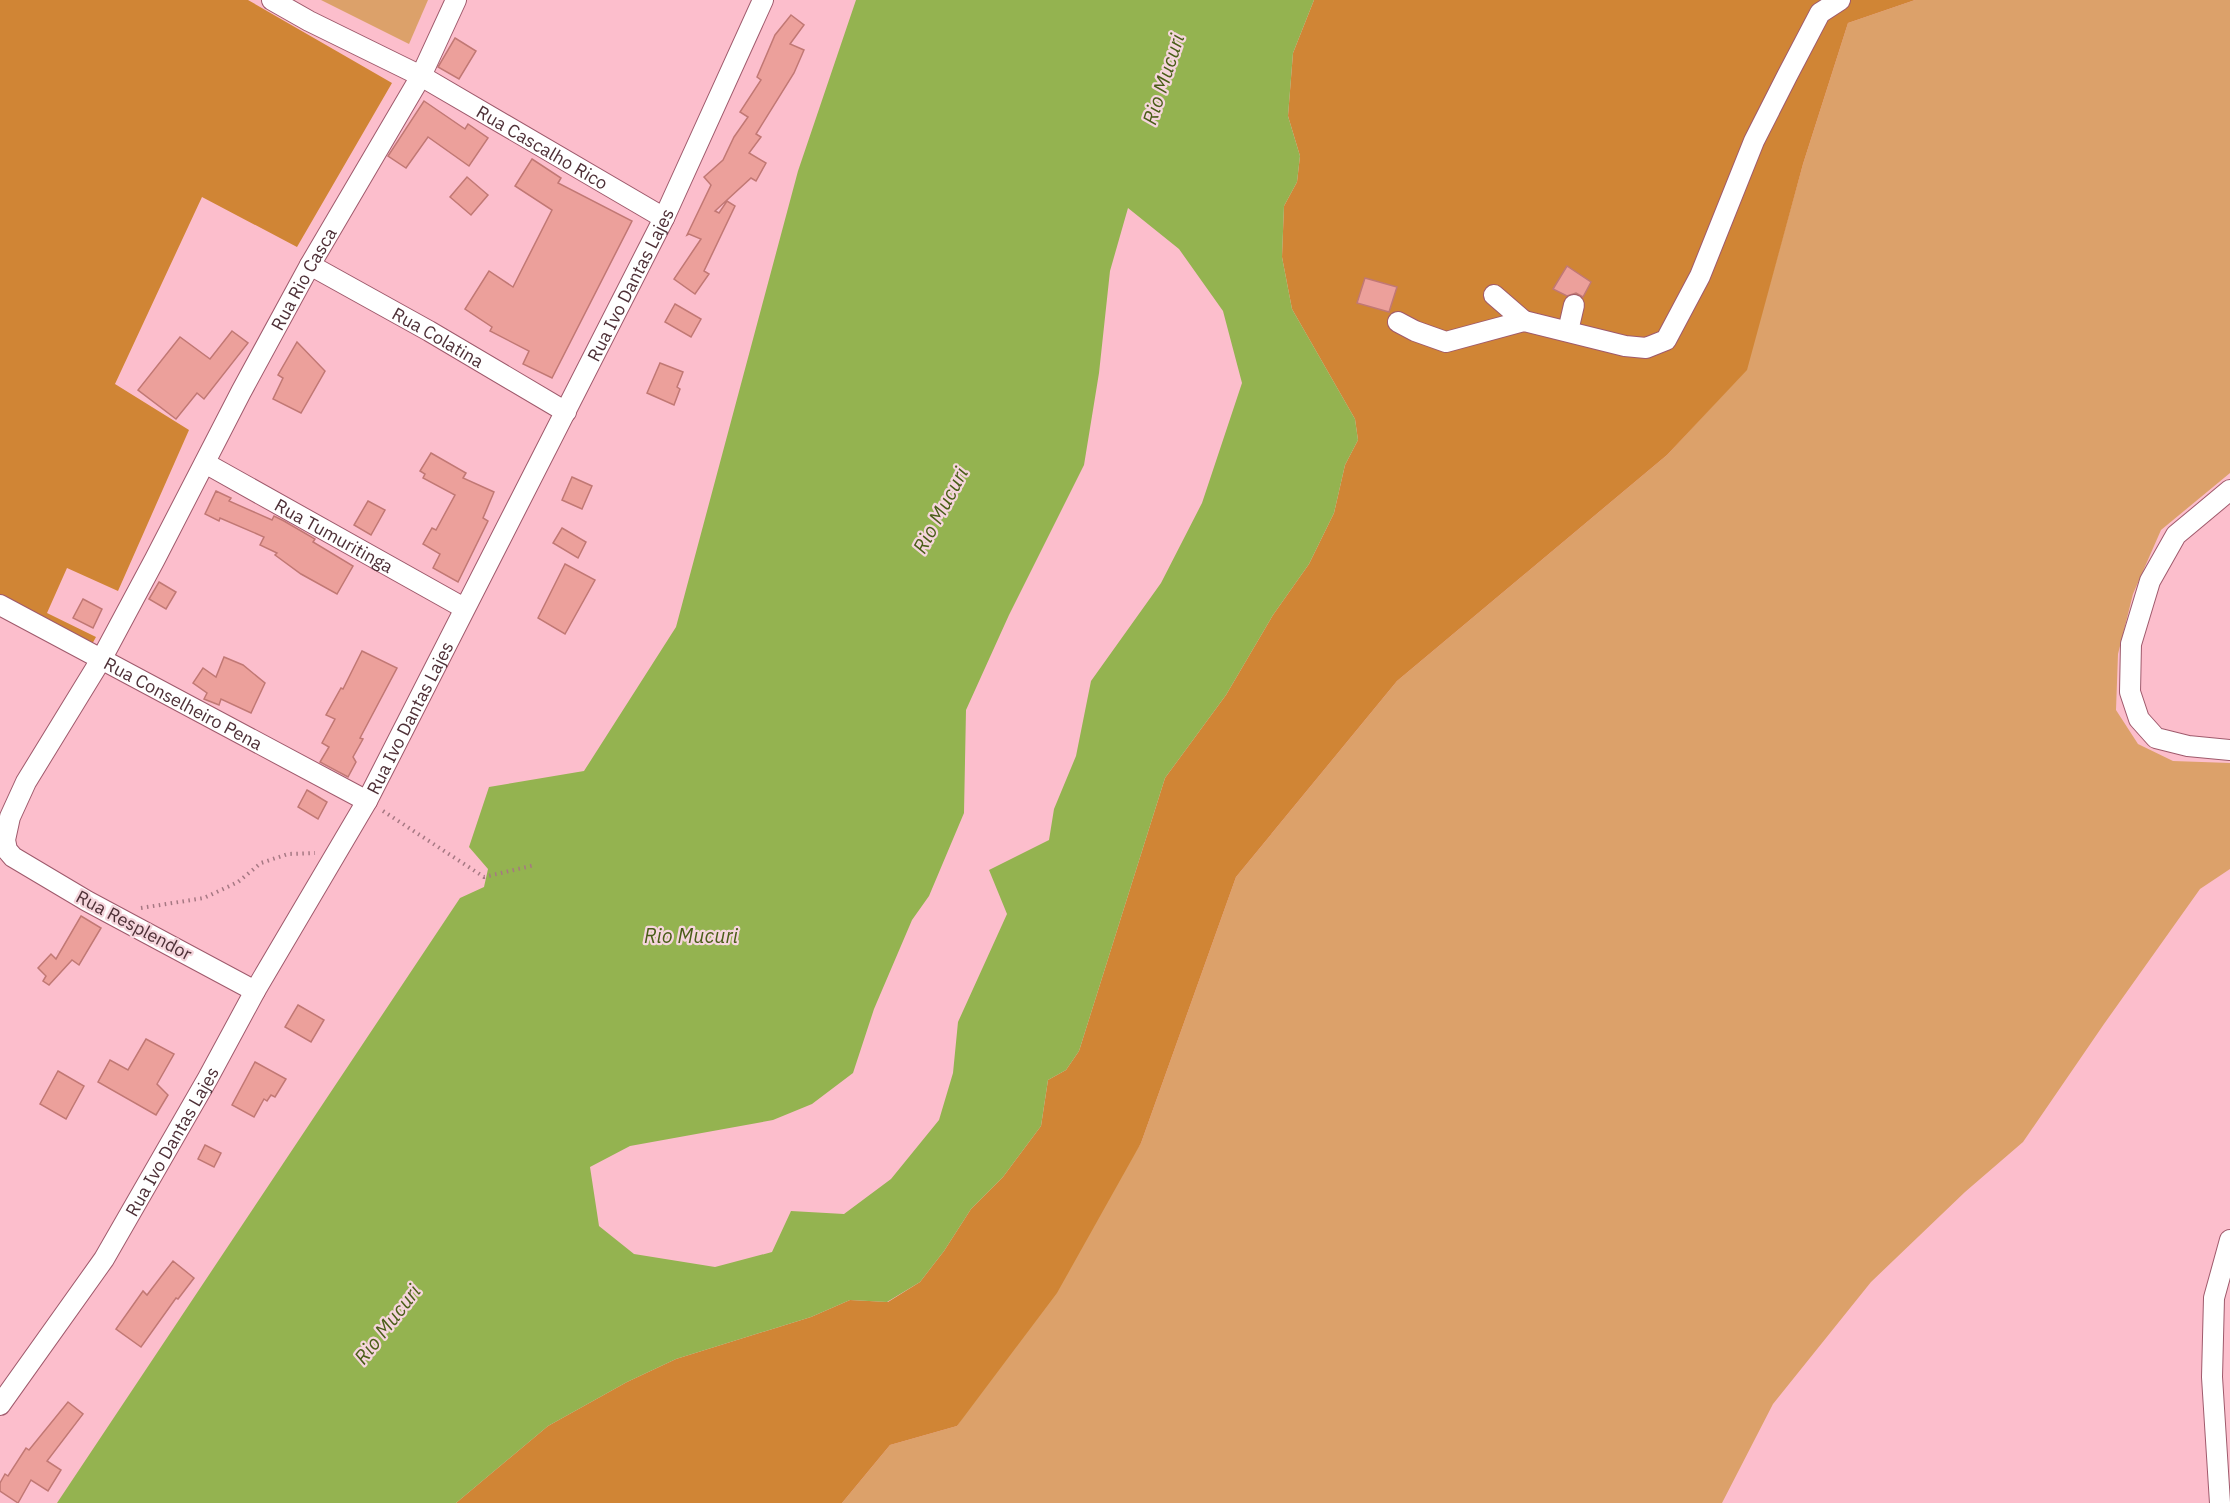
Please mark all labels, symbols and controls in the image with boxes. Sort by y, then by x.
water label: Rio Mucuri [1136,29,1191,128]
street label: Rua Cascalho Rico [473,100,612,194]
street label: Rua Ivo Dantas Lajes [582,205,678,365]
street label: Rua Rio Casca [265,223,341,334]
street label: Rua Colatina [388,301,489,373]
water label: Rio Mucuri [906,462,974,558]
street label: Rua Tumuritinga [271,493,398,578]
street label: Rua Ivo Dantas Lajes [361,637,458,798]
street label: Rua Conselheiro Pena [100,651,267,755]
street label: Rua Resplendor [72,885,196,965]
water label: Rio Mucuri [644,922,739,949]
street label: Rua Ivo Dantas Lajes [120,1063,223,1220]
water label: Rio Mucuri [347,1278,427,1369]

